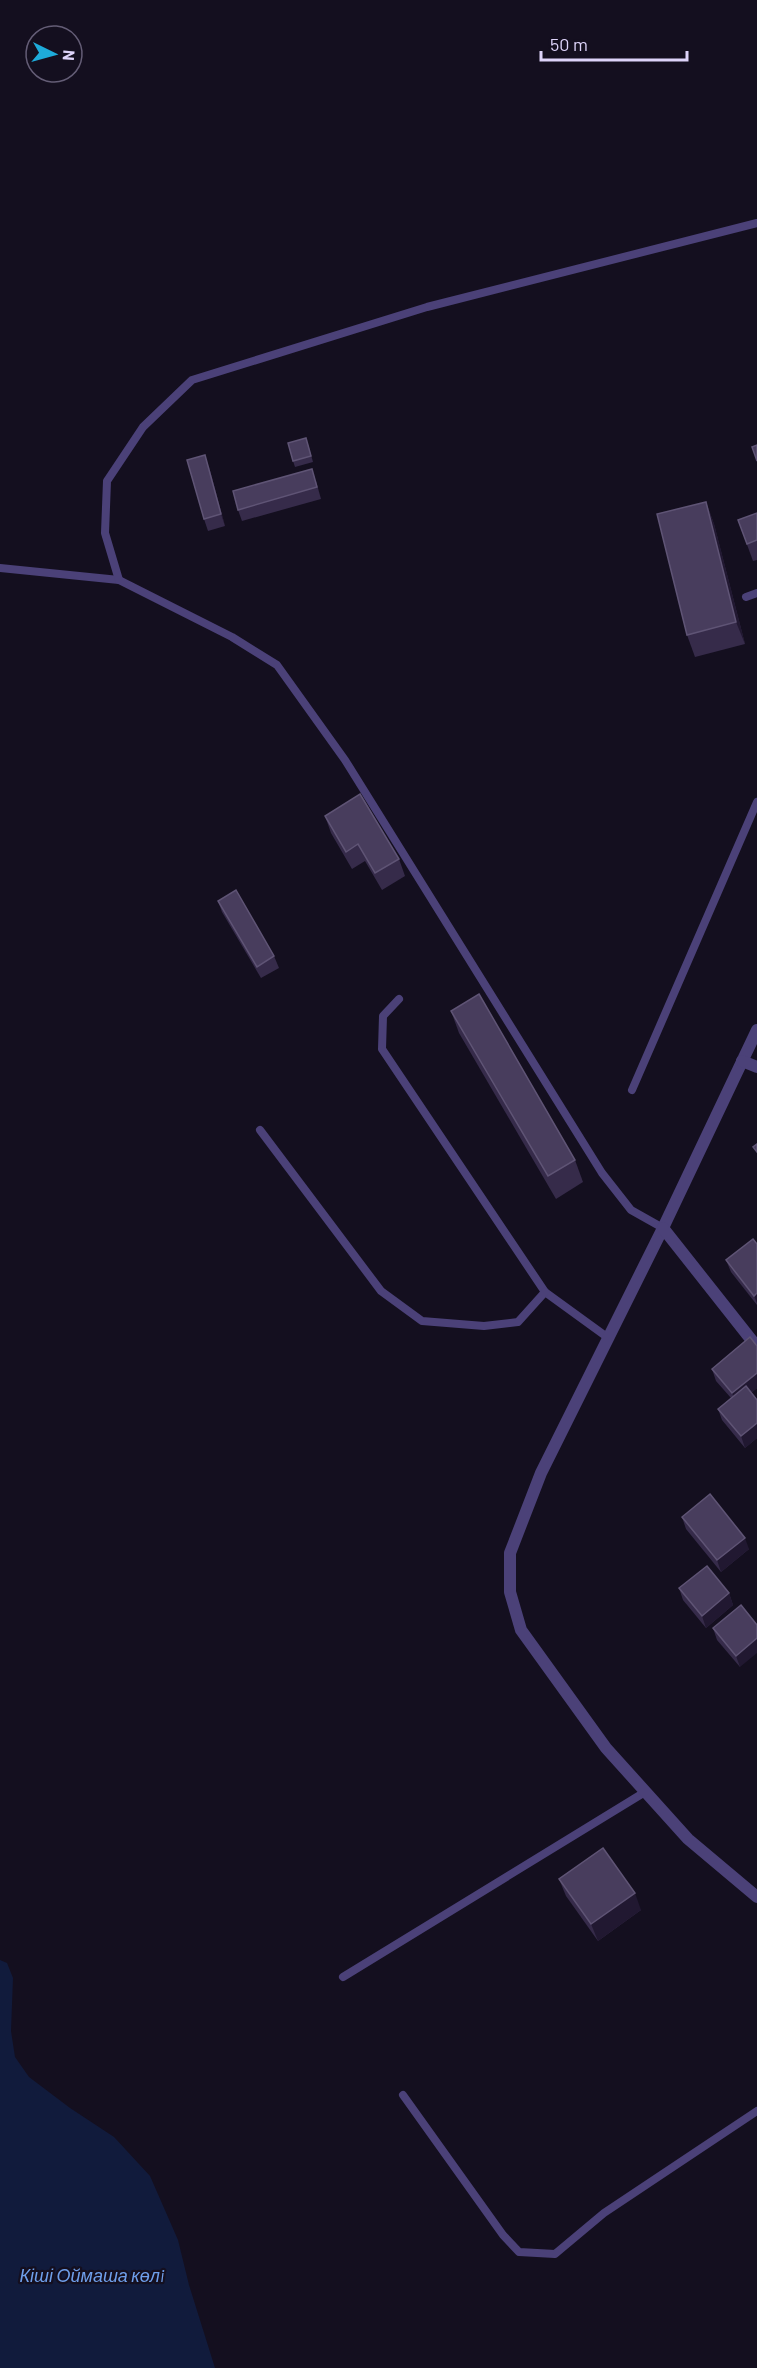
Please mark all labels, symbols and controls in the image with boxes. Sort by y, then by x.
north arrow [24,24,84,84]
scale bar [541,24,686,62]
text: 50 m [550,33,588,55]
text: N [60,49,79,61]
water label: Кіші Оймаша көлi [20,2264,165,2286]

